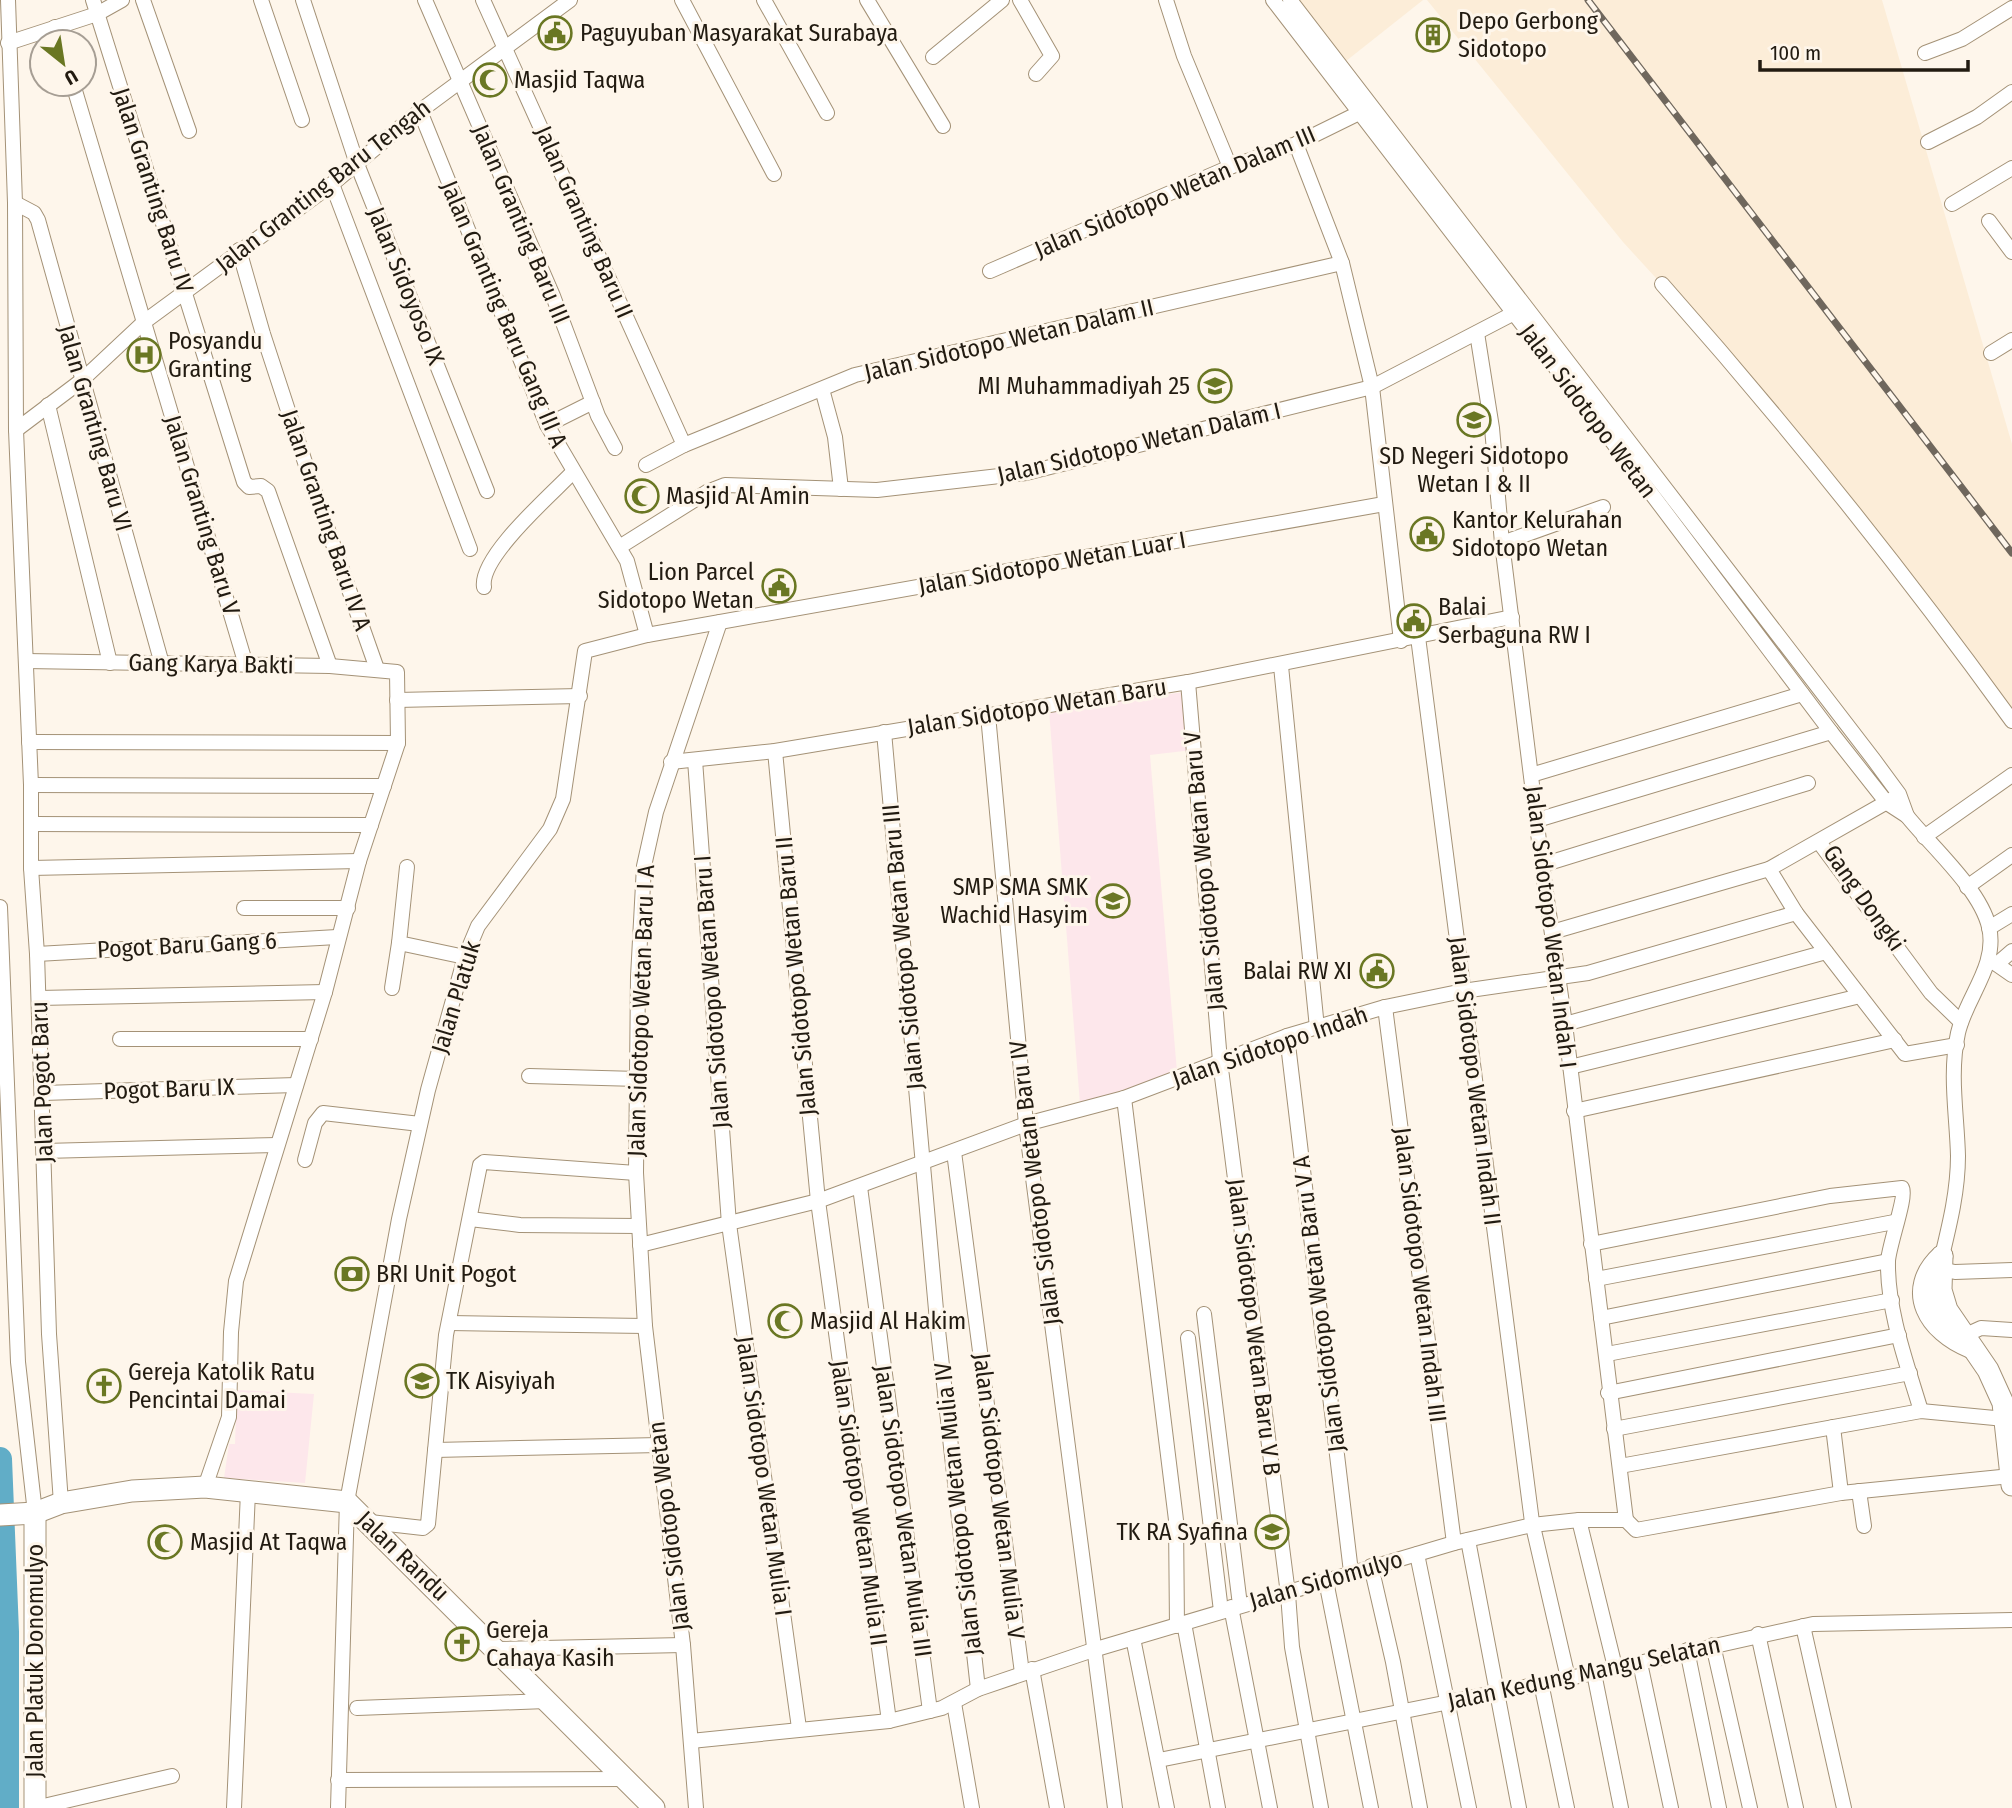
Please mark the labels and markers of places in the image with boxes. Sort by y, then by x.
place label: Depo Gerbong Sidotopo [1458,7,1599,63]
public building icon: Paguyuban Masyarakat Surabaya [536,14,574,52]
building icon: Depo Gerbong Sidotopo [1414,16,1452,54]
place label: Paguyuban Masyarakat Surabaya [580,19,898,47]
mosque icon: Masjid Taqwa [471,61,509,99]
place label: Masjid Taqwa [514,66,645,94]
place label: Posyandu Granting [168,327,263,383]
hospital icon: Posyandu Granting [125,336,163,374]
school or university icon: MI Muhammadiyah 25 [1196,367,1234,405]
place label: MI Muhammadiyah 25 [977,372,1190,400]
school or university icon: SD Negeri Sidotopo Wetan I & II [1455,401,1493,439]
place label: SD Negeri Sidotopo Wetan I & II [1379,442,1569,498]
mosque icon: Masjid Al Amin [623,477,661,515]
place label: Masjid Al Amin [666,482,810,510]
place label: Kantor Kelurahan Sidotopo Wetan [1452,506,1623,562]
public building icon: Kantor Kelurahan Sidotopo Wetan [1408,515,1446,553]
place label: Lion Parcel Sidotopo Wetan [598,558,754,614]
public building icon: Lion Parcel Sidotopo Wetan [760,567,798,605]
place label: Balai Serbaguna RW I [1438,593,1591,649]
public building icon: Balai Serbaguna RW I [1395,602,1433,640]
place label: SMP SMA SMK Wachid Hasyim [940,873,1088,929]
school or university icon: SMP SMA SMK Wachid Hasyim [1094,882,1132,920]
public building icon: Balai RW XI [1358,952,1396,990]
place label: Balai RW XI [1243,957,1352,985]
bank icon: BRI Unit Pogot [333,1255,371,1293]
place label: BRI Unit Pogot [376,1260,516,1288]
mosque icon: Masjid Al Hakim [766,1302,804,1340]
place label: Masjid Al Hakim [810,1307,966,1335]
place label: Gereja Katolik Ratu Pencintai Damai [128,1358,315,1414]
school or university icon: TK Aisyiyah [403,1362,441,1400]
church icon: Gereja Katolik Ratu Pencintai Damai [85,1367,123,1405]
place label: TK Aisyiyah [446,1367,556,1395]
school or university icon: TK RA Syafina [1253,1513,1291,1551]
place label: TK RA Syafina [1116,1518,1248,1546]
mosque icon: Masjid At Taqwa [146,1523,184,1561]
place label: Masjid At Taqwa [190,1528,347,1556]
place label: Gereja Cahaya Kasih [486,1616,615,1672]
church icon: Gereja Cahaya Kasih [443,1625,481,1663]

